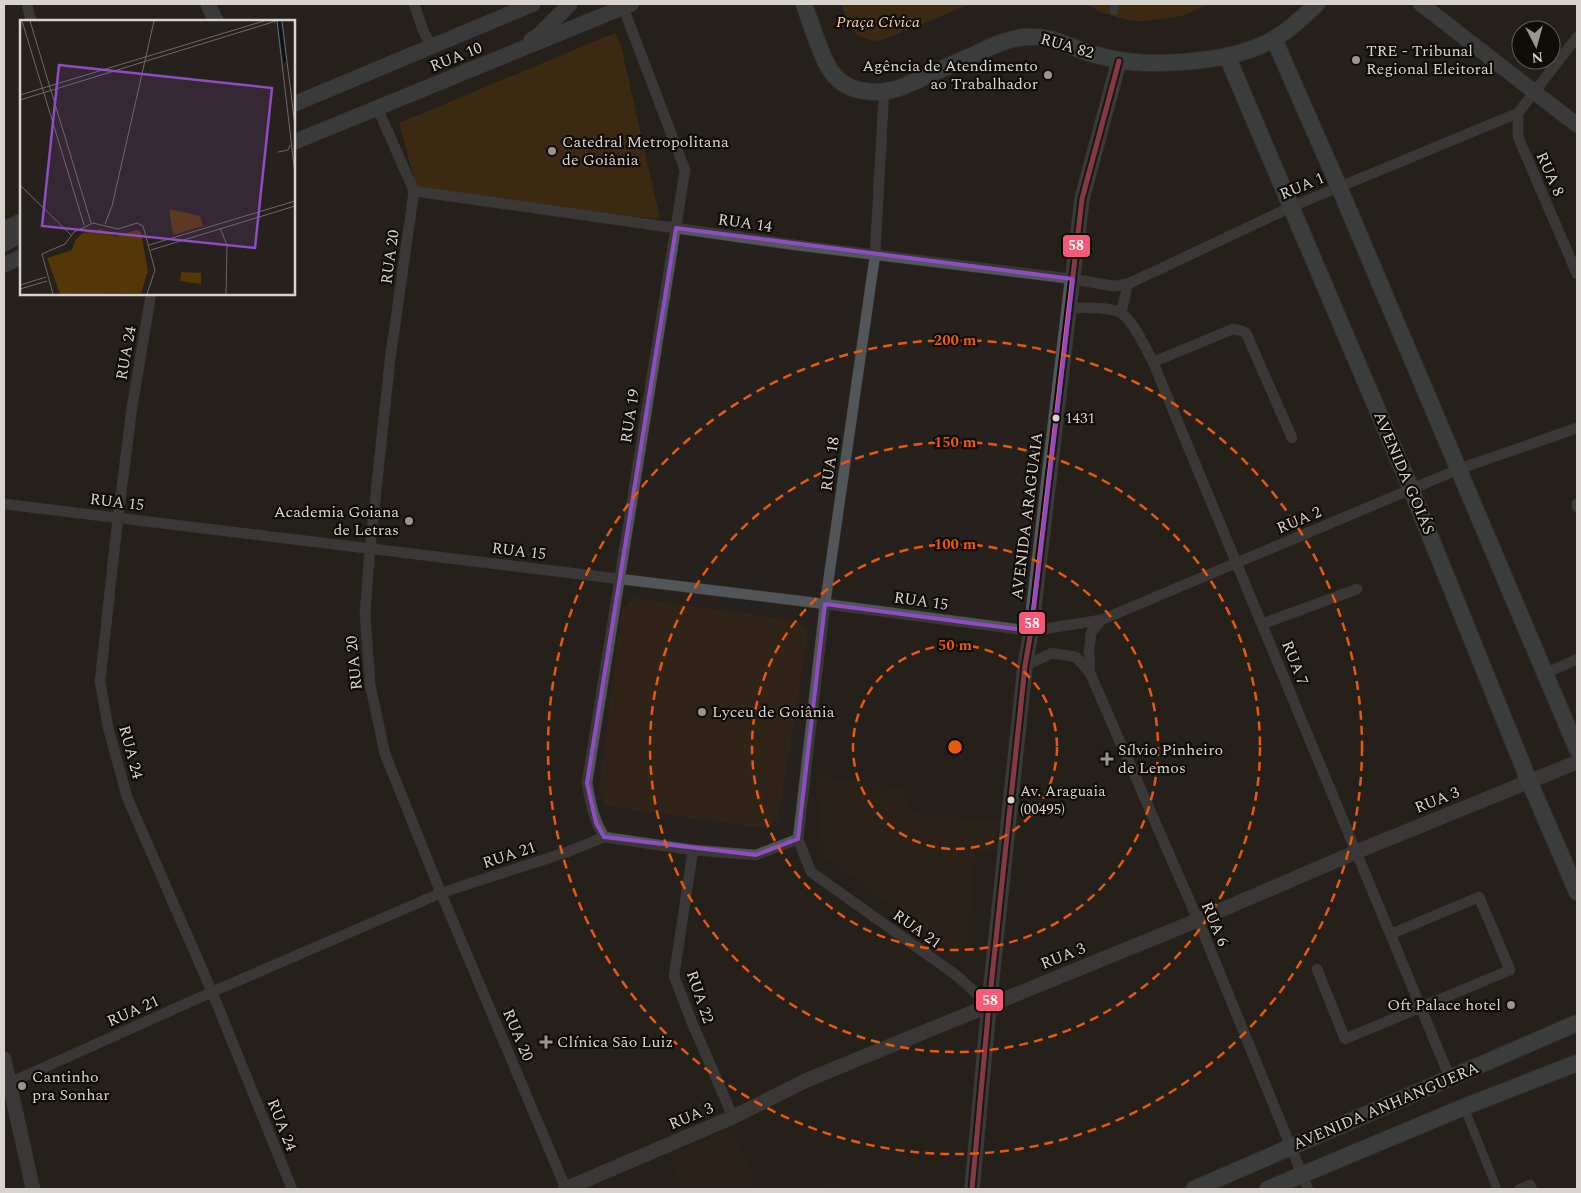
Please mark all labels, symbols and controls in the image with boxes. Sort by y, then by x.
park label: Praça Cívica [836,10,920,34]
inset map [20,20,295,295]
north arrow [1511,20,1561,70]
street label: RUA 82 [1037,27,1097,65]
street label: RUA 10 [426,36,486,78]
place label: TRE - Tribunal Regional Eleitoral [1366,39,1494,81]
text: N [1531,46,1544,68]
place label: Agência de Atendimento ao Trabalhador [862,54,1038,96]
marker: TRE - Tribunal Regional Eleitoral [1350,54,1362,66]
marker: Agência de Atendimento ao Trabalhador [1042,69,1054,81]
place label: Catedral Metropolitana de Goiânia [562,130,729,172]
marker: Catedral Metropolitana de Goiânia [546,145,558,157]
street label: RUA 8 [1530,148,1570,200]
street label: RUA 1 [1276,166,1328,206]
street label: RUA 14 [716,207,774,239]
street label: RUA 20 [374,228,406,286]
line badge: 58 [1062,234,1091,258]
text: 58 [1068,235,1084,256]
street label: RUA 24 [109,324,143,382]
text: 200 m [934,329,977,352]
street label: RUA 19 [614,387,646,445]
place label: 1431 [1065,407,1095,430]
street label: AVENIDA GOIÁS [1367,408,1441,538]
marker: 1431 [1051,413,1061,423]
text: 150 m [934,431,977,454]
street label: AVENIDA ARAGUAIA [1005,431,1049,601]
street label: RUA 18 [814,435,846,493]
street label: RUA 15 [88,487,146,517]
place label: Academia Goiana de Letras [274,500,399,542]
street label: RUA 2 [1273,500,1325,540]
marker: Academia Goiana de Letras [403,515,415,527]
text: 100 m [934,533,977,556]
street label: RUA 15 [490,536,548,566]
street label: RUA 15 [892,585,950,617]
line badge: 58 [1018,611,1046,635]
text: 58 [1024,613,1040,634]
text: 50 m [938,634,973,657]
street label: RUA 20 [339,635,369,691]
street label: RUA 7 [1275,637,1315,689]
place label: Lyceu de Goiânia [712,700,835,724]
marker: Lyceu de Goiânia [696,706,708,718]
street label: RUA 24 [112,723,150,781]
centre of rings [946,738,964,756]
place label: Sílvio Pinheiro de Lemos [1118,738,1223,780]
marker: Sílvio Pinheiro de Lemos [1100,752,1114,766]
place label: Av. Araguaia (00495) [1020,780,1106,821]
street label: RUA 3 [1411,780,1463,820]
marker: Av. Araguaia (00495) [1006,795,1016,805]
street label: RUA 21 [479,835,539,875]
street label: RUA 6 [1195,898,1235,950]
street label: RUA 21 [888,904,946,954]
street label: RUA 3 [1037,936,1089,976]
street label: RUA 22 [680,967,720,1027]
line badge: 58 [975,988,1004,1012]
street label: RUA 21 [103,989,163,1033]
text: 58 [982,990,998,1011]
place label: Oft Palace hotel [1387,993,1501,1017]
marker: Oft Palace hotel [1505,999,1517,1011]
street label: RUA 20 [496,1005,540,1065]
place label: Clínica São Luiz [557,1030,673,1054]
marker: Clínica São Luiz [539,1035,553,1049]
street label: AVENIDA ANHANGUERA [1289,1056,1483,1156]
place label: Cantinho pra Sonhar [32,1065,110,1107]
marker: Cantinho pra Sonhar [16,1080,28,1092]
street label: RUA 24 [261,1095,303,1155]
street label: RUA 3 [665,1096,717,1136]

